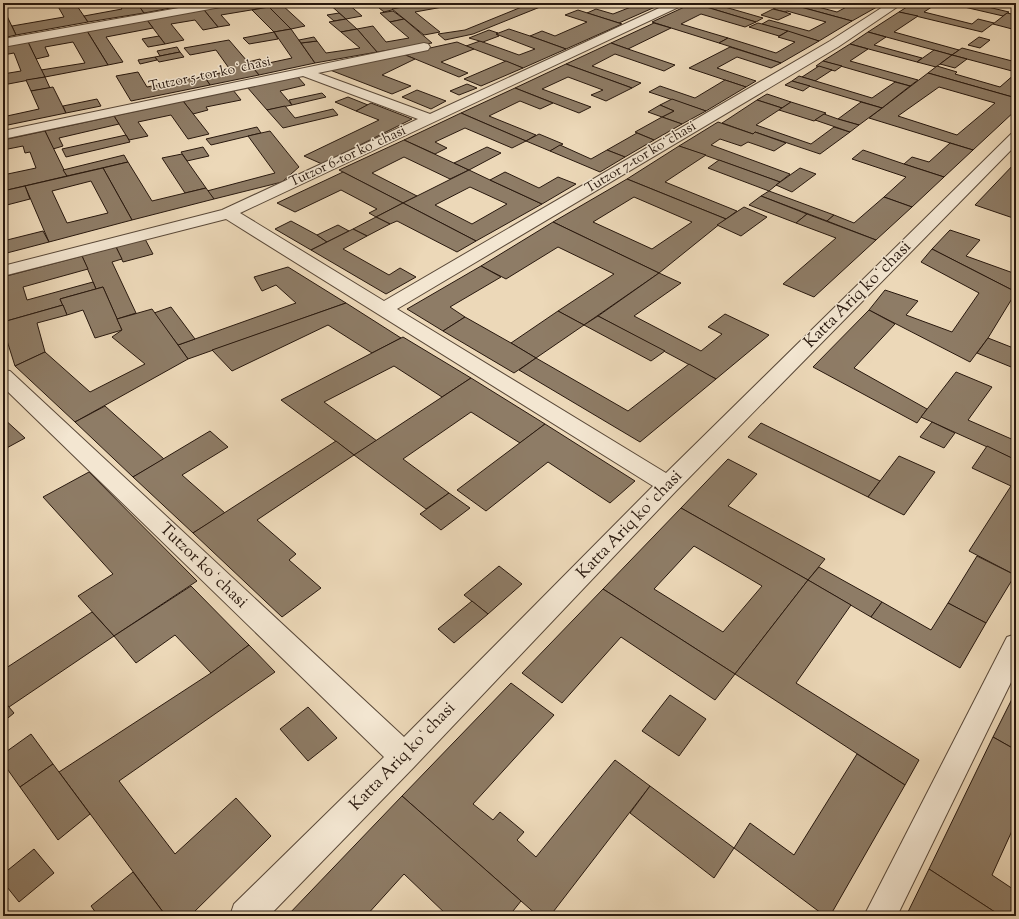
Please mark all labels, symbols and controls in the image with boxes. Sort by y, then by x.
street label: Tutzor 5-tor koʻchasi [147,52,273,98]
street label: Tutzor 7-tor koʻchasi [582,117,700,199]
street label: Tutzor 6-tor koʻchasi [286,121,410,193]
street label: Katta Ariq koʻchasi [799,236,917,354]
street label: Katta Ariq koʻchasi [572,465,689,585]
street label: Tutzor koʻchasi [154,518,253,614]
street label: Katta Ariq koʻchasi [345,697,462,817]

